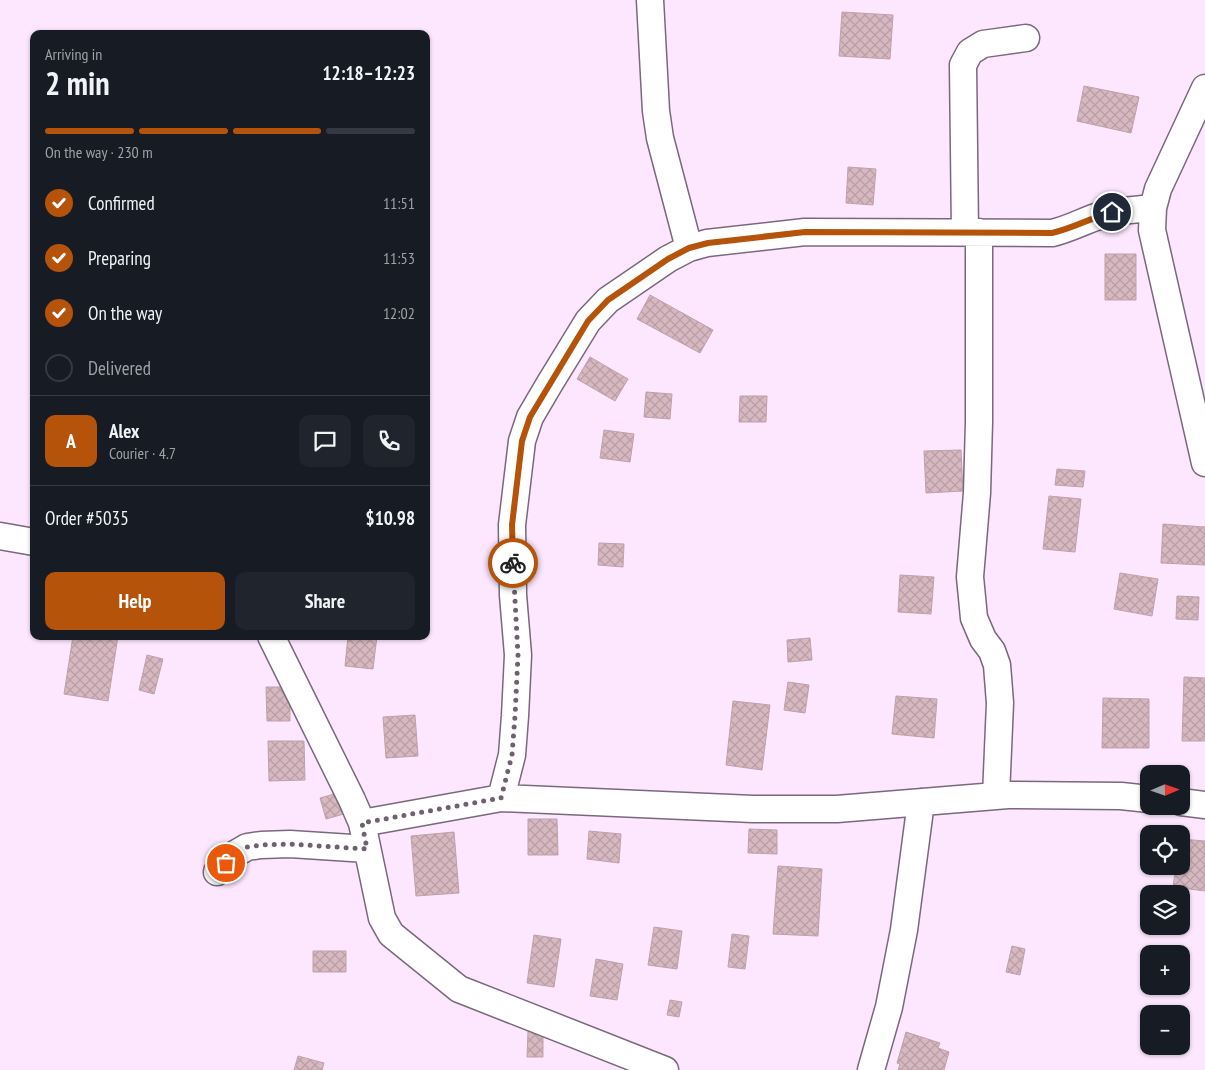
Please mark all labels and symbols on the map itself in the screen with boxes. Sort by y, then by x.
pin [1091,191,1133,233]
courier [488,538,538,588]
north arrow [1140,765,1190,815]
pin [205,842,247,884]

